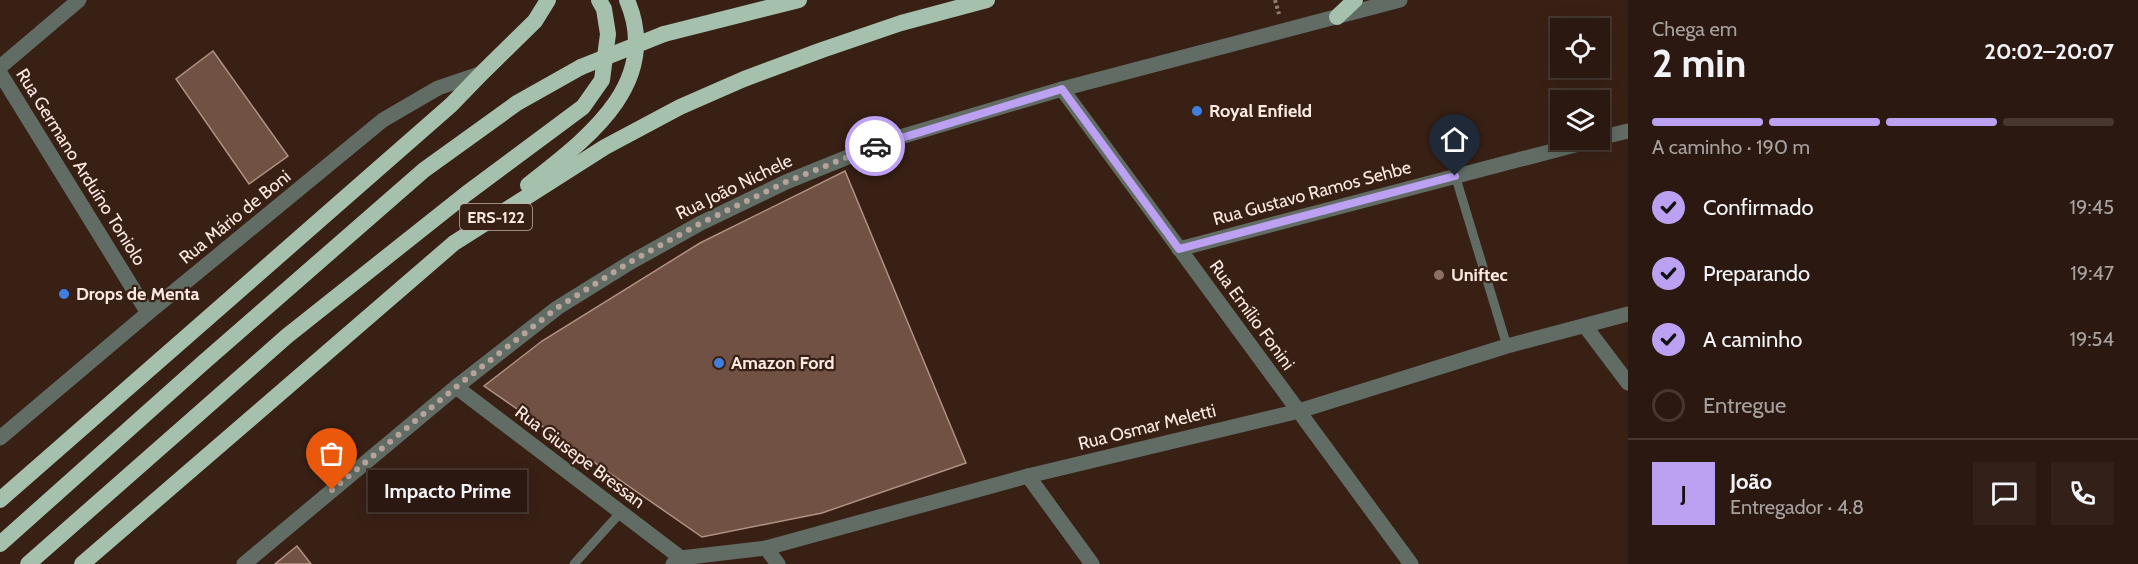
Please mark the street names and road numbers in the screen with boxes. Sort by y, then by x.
street label: Rua Germano Arduíno Toniolo [11,65,151,270]
street label: Rua João Nichele [672,149,796,225]
street label: Rua Gustavo Ramos Sehbe [1211,156,1413,230]
street label: Rua Mário de Boni [175,165,295,269]
road number: ERS-122 [460,204,532,230]
street label: Rua Emílio Fonini [1205,256,1299,374]
street label: Rua Osmar Meletti [1076,399,1218,455]
street label: Rua Giusepe Bressan [511,401,649,513]

